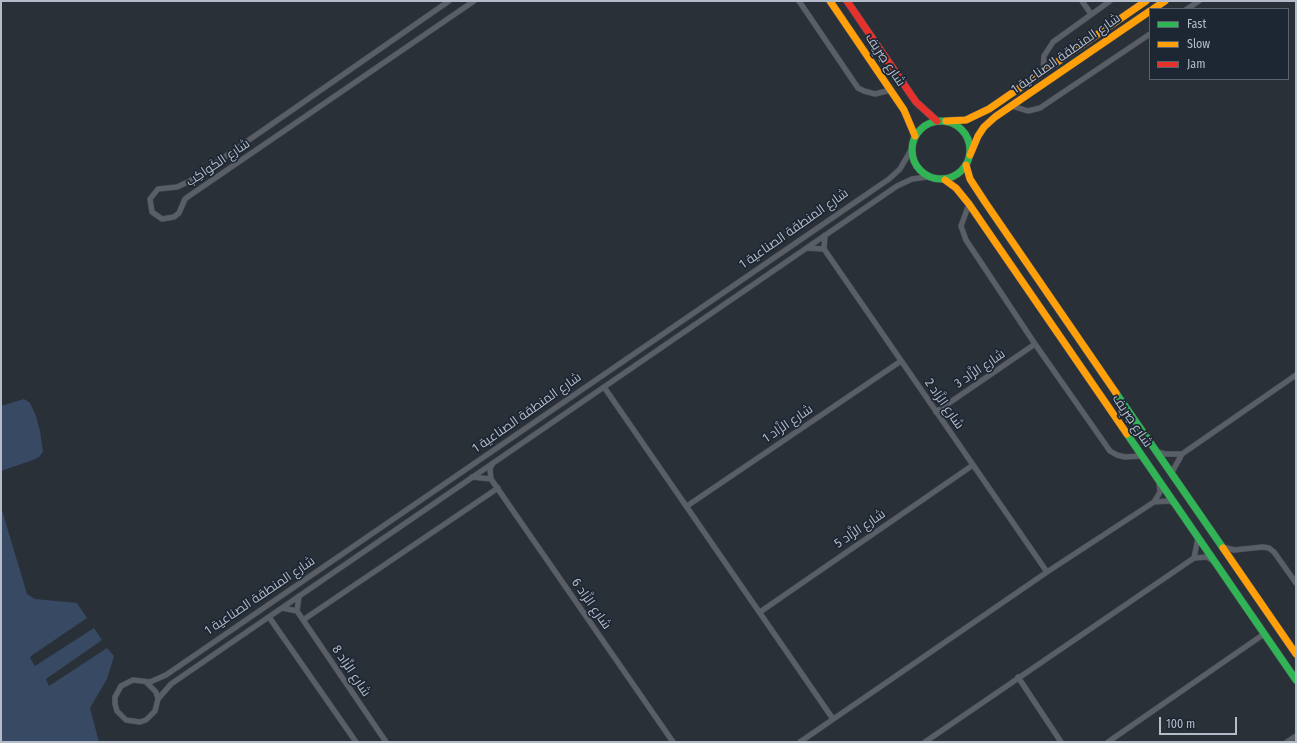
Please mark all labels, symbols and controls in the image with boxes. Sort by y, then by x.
legend [1149,8,1289,80]
street label: شارع المنطقة الصناعية 1 [1008,10,1124,98]
text: Fast [1187,17,1206,31]
street label: شارع صِرِيف [862,31,908,89]
text: Slow [1187,37,1210,51]
text: Jam [1187,57,1205,71]
street label: شارع الكَواكِب [183,136,253,190]
street label: شارع المنطقة الصناعية 1 [736,185,852,273]
street label: شارع الزَّاد 3 [952,346,1008,392]
street label: شارع المنطقة الصناعية 1 [469,369,585,457]
street label: شارع الزَّاد 2 [921,376,967,432]
street label: شارع صِرِيف [1109,392,1155,450]
street label: شارع الزَّاد 1 [760,402,816,446]
street label: شارع الزَّاد 5 [832,506,888,552]
street label: شارع المنطقة الصناعية 1 [202,553,318,639]
street label: شارع الزَّاد 6 [568,576,614,632]
street label: شارع الزَّاد 8 [328,642,374,700]
scale bar [1161,709,1239,735]
text: 100 m [1166,717,1195,731]

